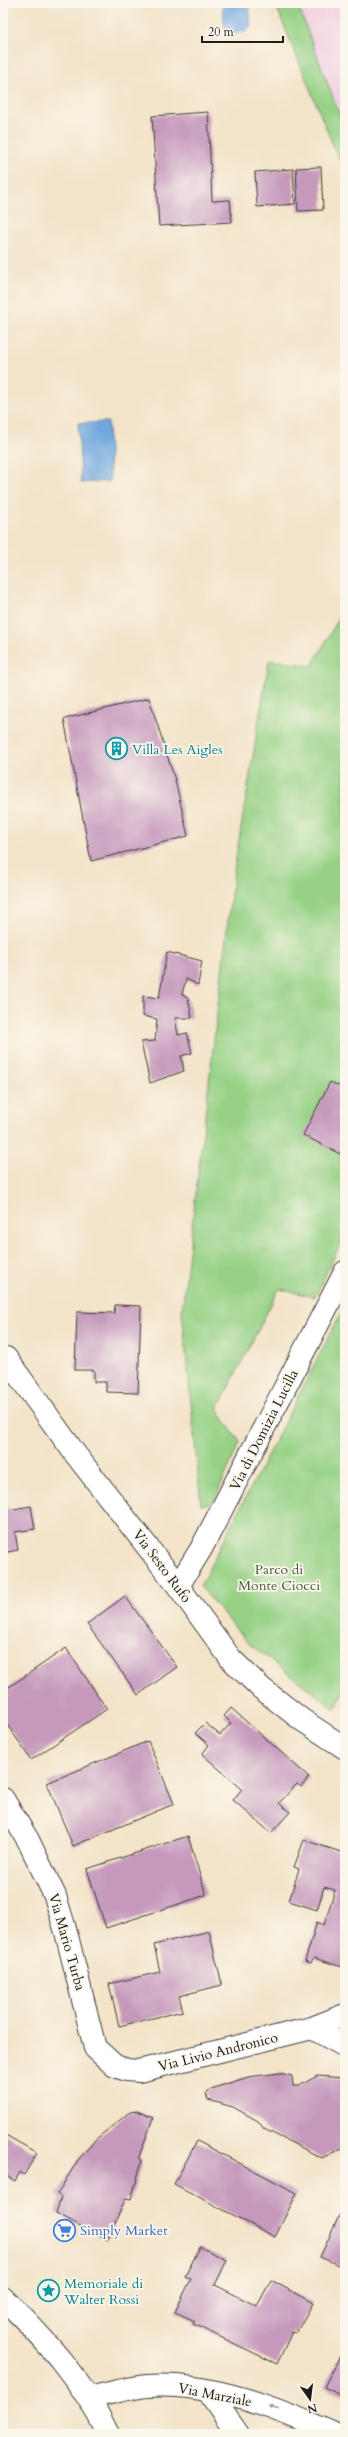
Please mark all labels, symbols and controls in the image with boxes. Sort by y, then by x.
scale bar [202,18,283,44]
text: 20 m [208,24,235,40]
building icon: Villa Les Aigles [104,736,130,762]
place label: Villa Les Aigles [132,740,223,759]
street label: Via di Domizia Lucilla [225,1366,303,1494]
street label: Via Sesto Rufo [128,1526,196,1607]
park label: Parco di Monte Ciocci [238,1560,320,1595]
street label: Via Mario Turba [44,1891,90,1993]
street label: Via Livio Andronico [156,2028,280,2076]
supermarket icon: Simply Market [52,2217,78,2243]
place label: Simply Market [80,2221,168,2240]
place label: Memoriale di Walter Rossi [63,2274,143,2309]
place icon: Memoriale di Walter Rossi [35,2278,61,2304]
street label: Via Marziale [177,2379,253,2411]
north arrow [290,2379,330,2419]
text: N [305,2400,319,2417]
one-way arrow [266,2405,278,2411]

